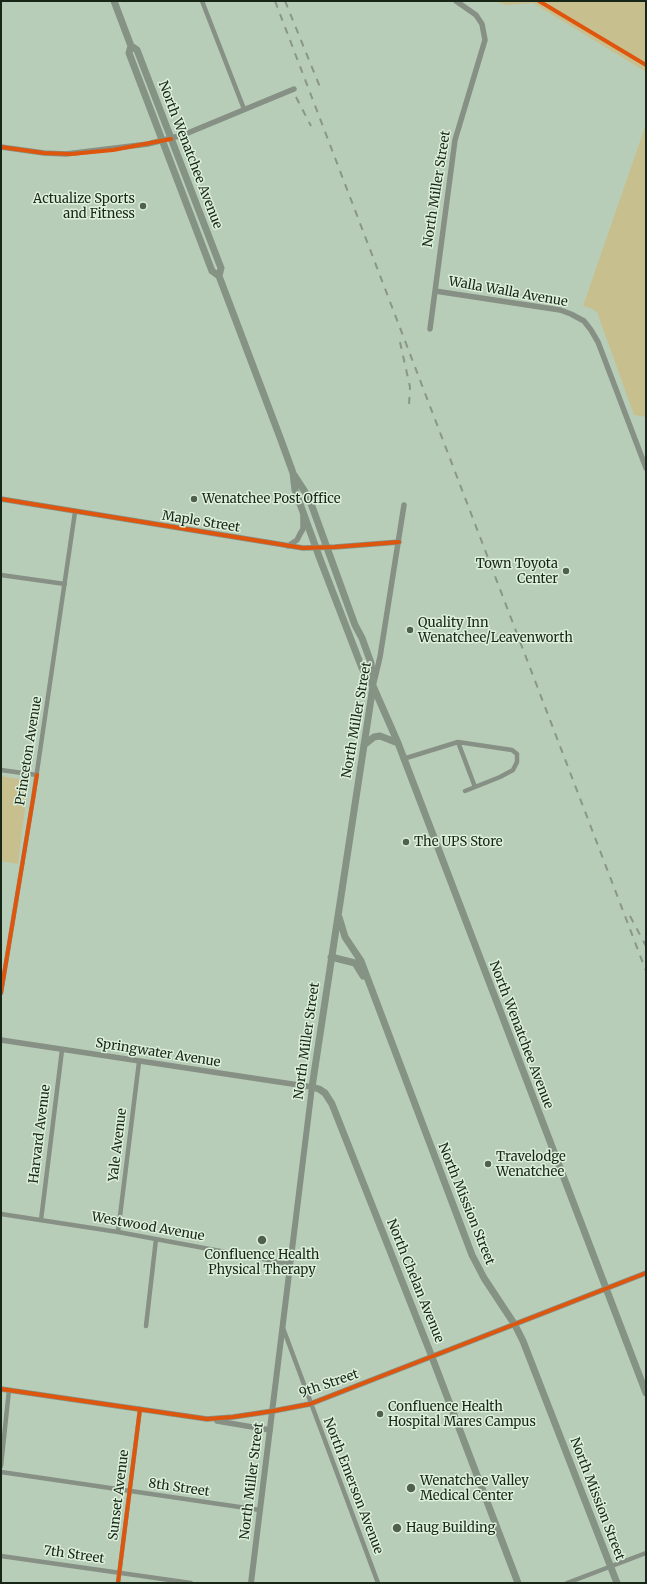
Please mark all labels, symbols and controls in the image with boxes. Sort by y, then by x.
street label: North Wenatchee Avenue [155,79,225,231]
street label: North Miller Street [420,130,454,248]
place label: Actualize Sports and Fitness [33,191,135,222]
marker: Actualize Sports and Fitness [138,201,148,211]
street label: Walla Walla Avenue [447,274,569,310]
place label: Wenatchee Post Office [202,491,341,507]
marker: Wenatchee Post Office [189,494,199,504]
street label: Maple Street [161,508,241,536]
place label: Town Toyota Center [476,556,558,587]
marker: Town Toyota Center [561,566,571,576]
place label: Quality Inn Wenatchee/Leavenworth [418,615,573,646]
marker: Quality Inn Wenatchee/Leavenworth [405,625,415,635]
street label: North Miller Street [339,661,375,779]
street label: Princeton Avenue [13,695,45,807]
place label: The UPS Store [414,834,502,850]
marker: The UPS Store [401,837,411,847]
street label: North Wenatchee Avenue [486,959,556,1111]
street label: North Miller Street [291,981,323,1101]
street label: Springwater Avenue [94,1035,222,1071]
street label: Harvard Avenue [26,1084,54,1184]
street label: Yale Avenue [106,1107,130,1183]
street label: North Mission Street [434,1141,498,1267]
place label: Travelodge Wenatchee [496,1149,566,1180]
marker: Travelodge Wenatchee [483,1159,493,1169]
street label: Westwood Avenue [90,1209,206,1245]
street label: North Chelan Avenue [383,1217,447,1345]
marker: Confluence Health Physical Therapy [256,1234,268,1246]
place label: Confluence Health Physical Therapy [205,1247,319,1278]
street label: 9th Street [297,1367,361,1401]
place label: Confluence Health Hospital Mares Campus [388,1399,536,1430]
marker: Confluence Health Hospital Mares Campus [375,1409,385,1419]
street label: North Emerson Avenue [320,1416,386,1556]
street label: North Miller Street [237,1421,267,1541]
street label: North Mission Street [566,1435,628,1563]
street label: Sunset Avenue [106,1449,132,1541]
place label: Wenatchee Valley Medical Center [420,1473,529,1504]
street label: 8th Street [147,1476,211,1500]
marker: Wenatchee Valley Medical Center [405,1482,417,1494]
place label: Haug Building [406,1520,495,1536]
marker: Haug Building [391,1522,403,1534]
street label: 7th Street [43,1543,105,1567]

